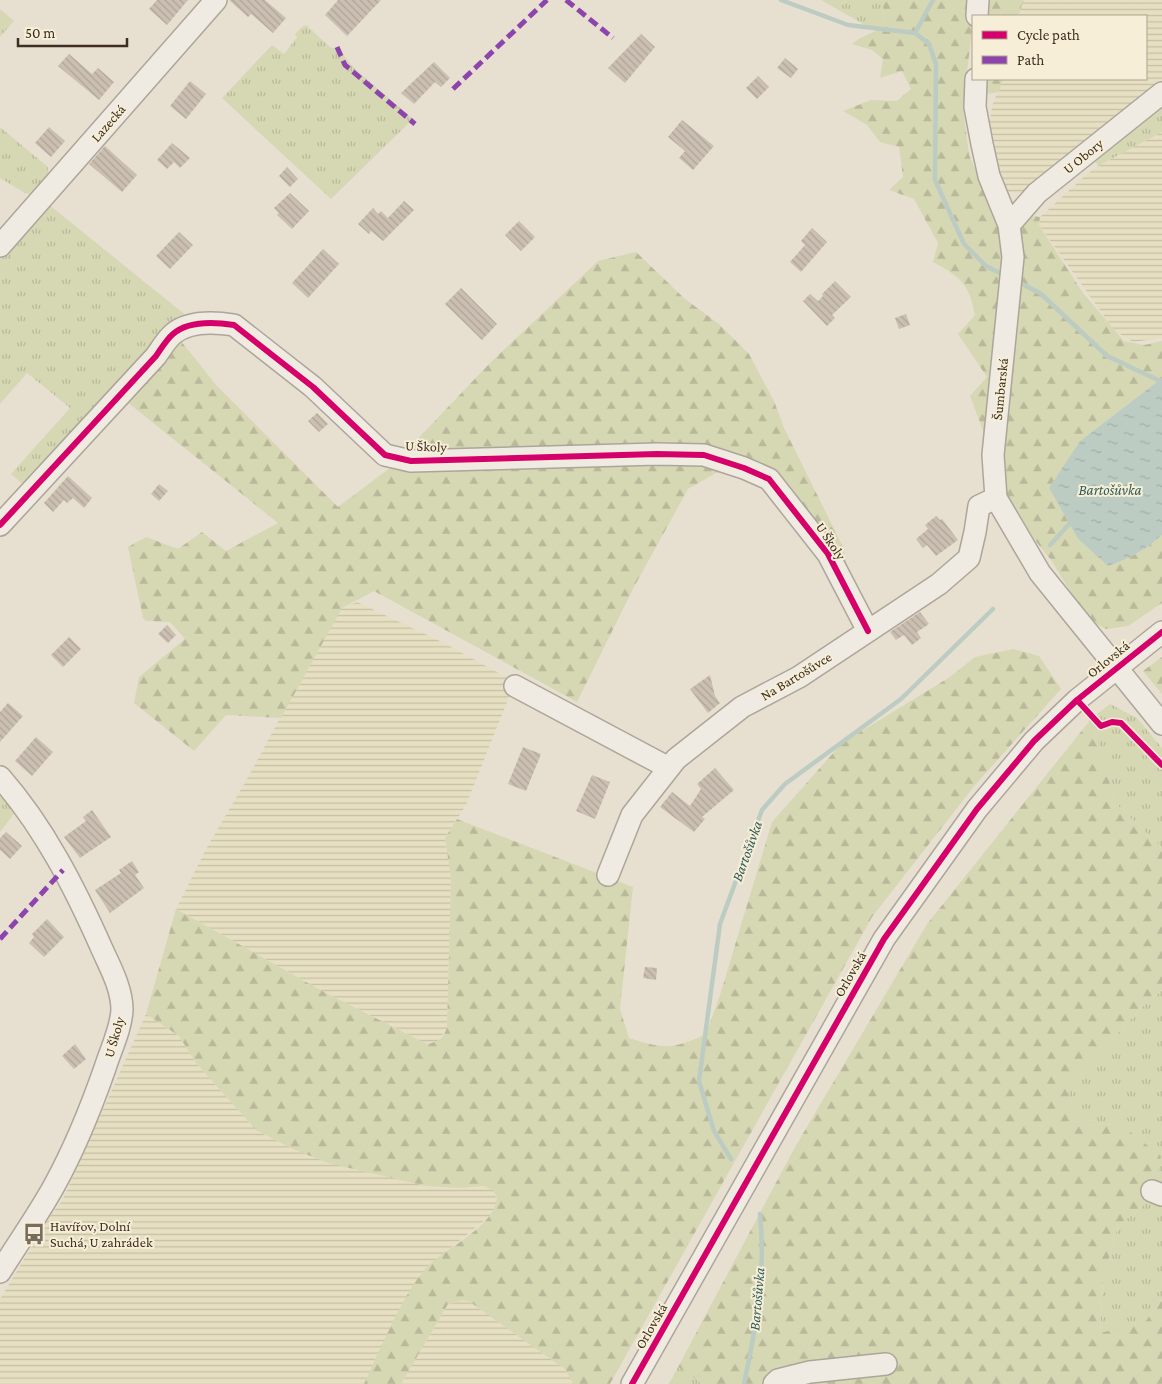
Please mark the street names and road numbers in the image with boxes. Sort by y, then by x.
street label: Lazecká [87,101,129,145]
street label: U Obory [1060,135,1107,177]
street label: Šumbarská [989,357,1011,421]
street label: U Školy [405,437,448,455]
street label: U Školy [813,519,850,563]
street label: Orlovská [1084,637,1133,681]
street label: Na Bartošůvce [758,649,834,703]
street label: Orlovská [831,948,870,1000]
street label: U Školy [101,1014,128,1059]
street label: Orlovská [632,1300,671,1352]

